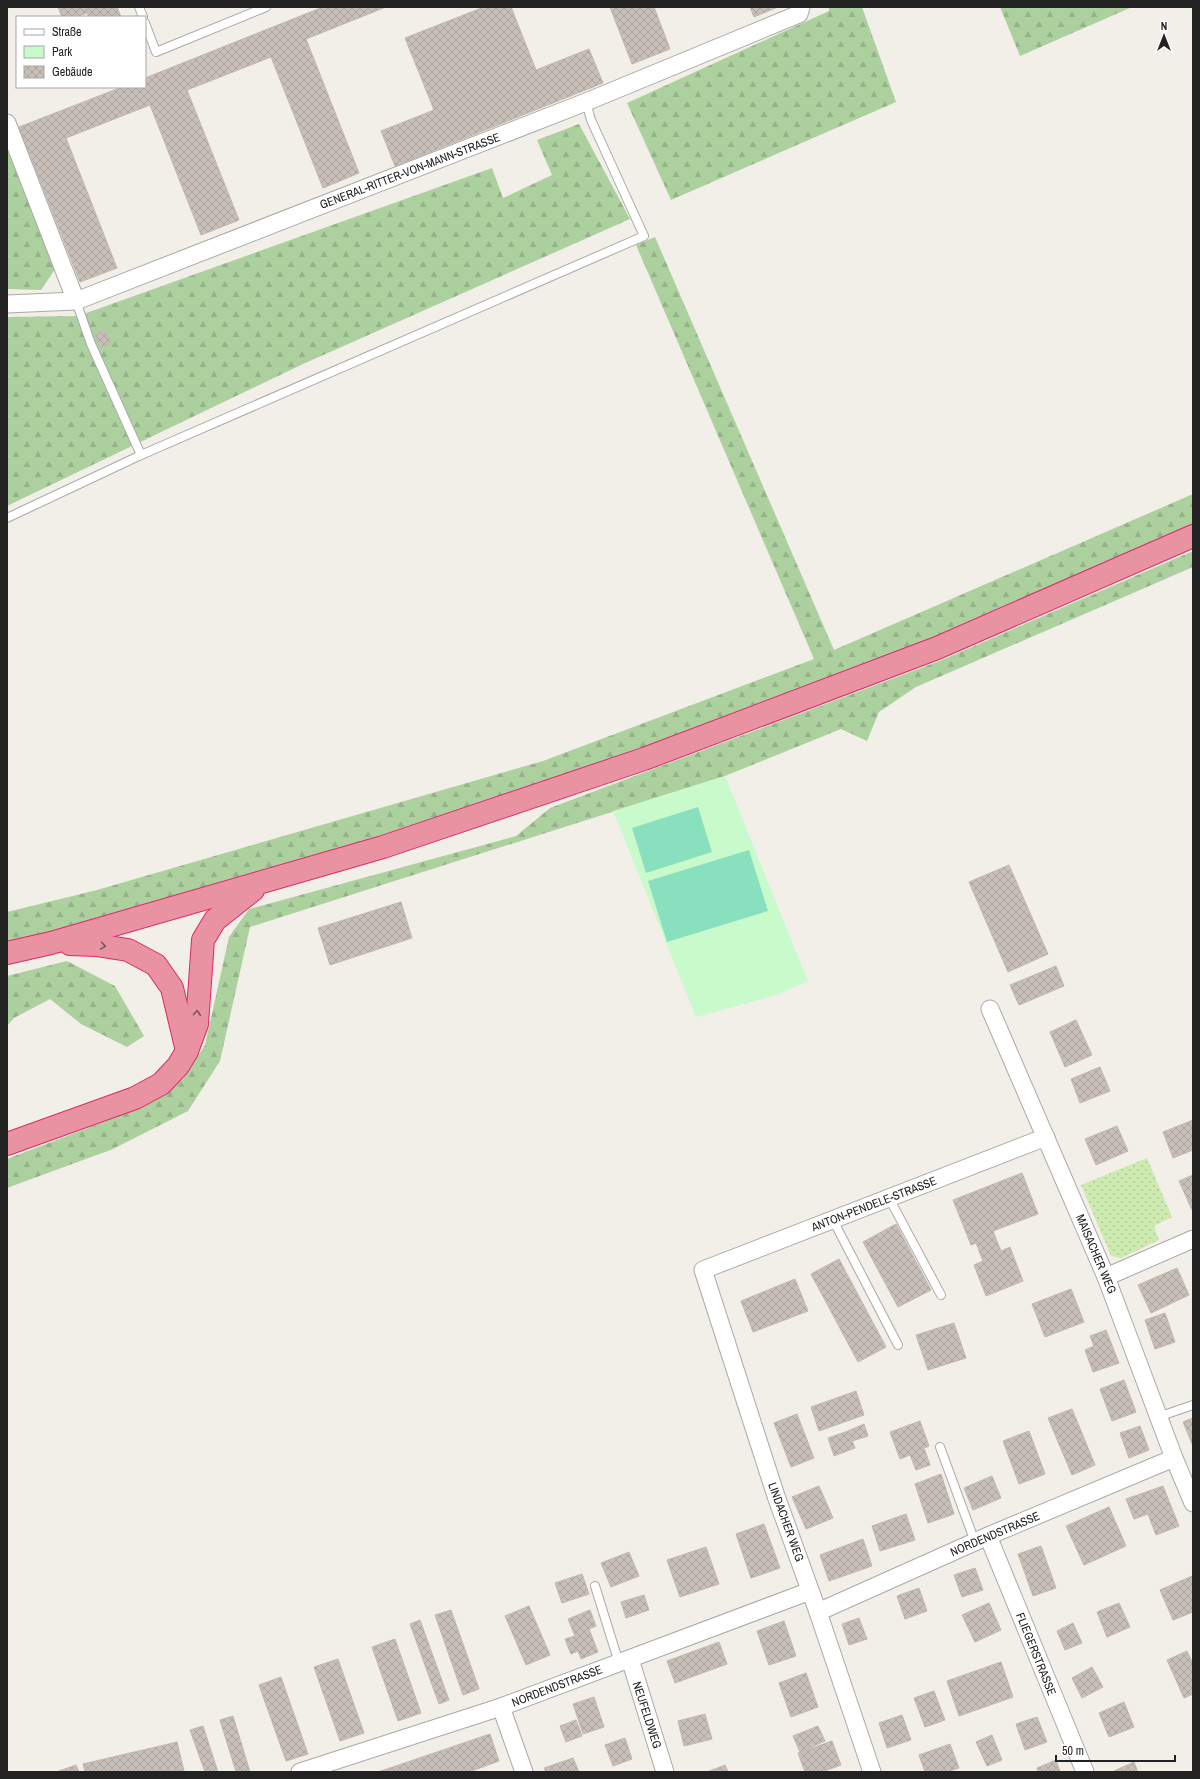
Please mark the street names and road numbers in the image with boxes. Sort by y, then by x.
street label: GENERAL-RITTER-VON-MANN-STRASSE [318,129,502,213]
street label: ANTON-PENDELE-STRASSE [808,1173,939,1236]
street label: MAISACHER WEG [1072,1212,1120,1296]
street label: LINDACHER WEG [764,1480,808,1564]
street label: NORDENDSTRASSE [948,1508,1042,1560]
street label: FLIEGERSTRASSE [1012,1610,1060,1698]
street label: NORDENDSTRASSE [509,1661,605,1711]
street label: NEUFELDWEG [629,1680,665,1750]

